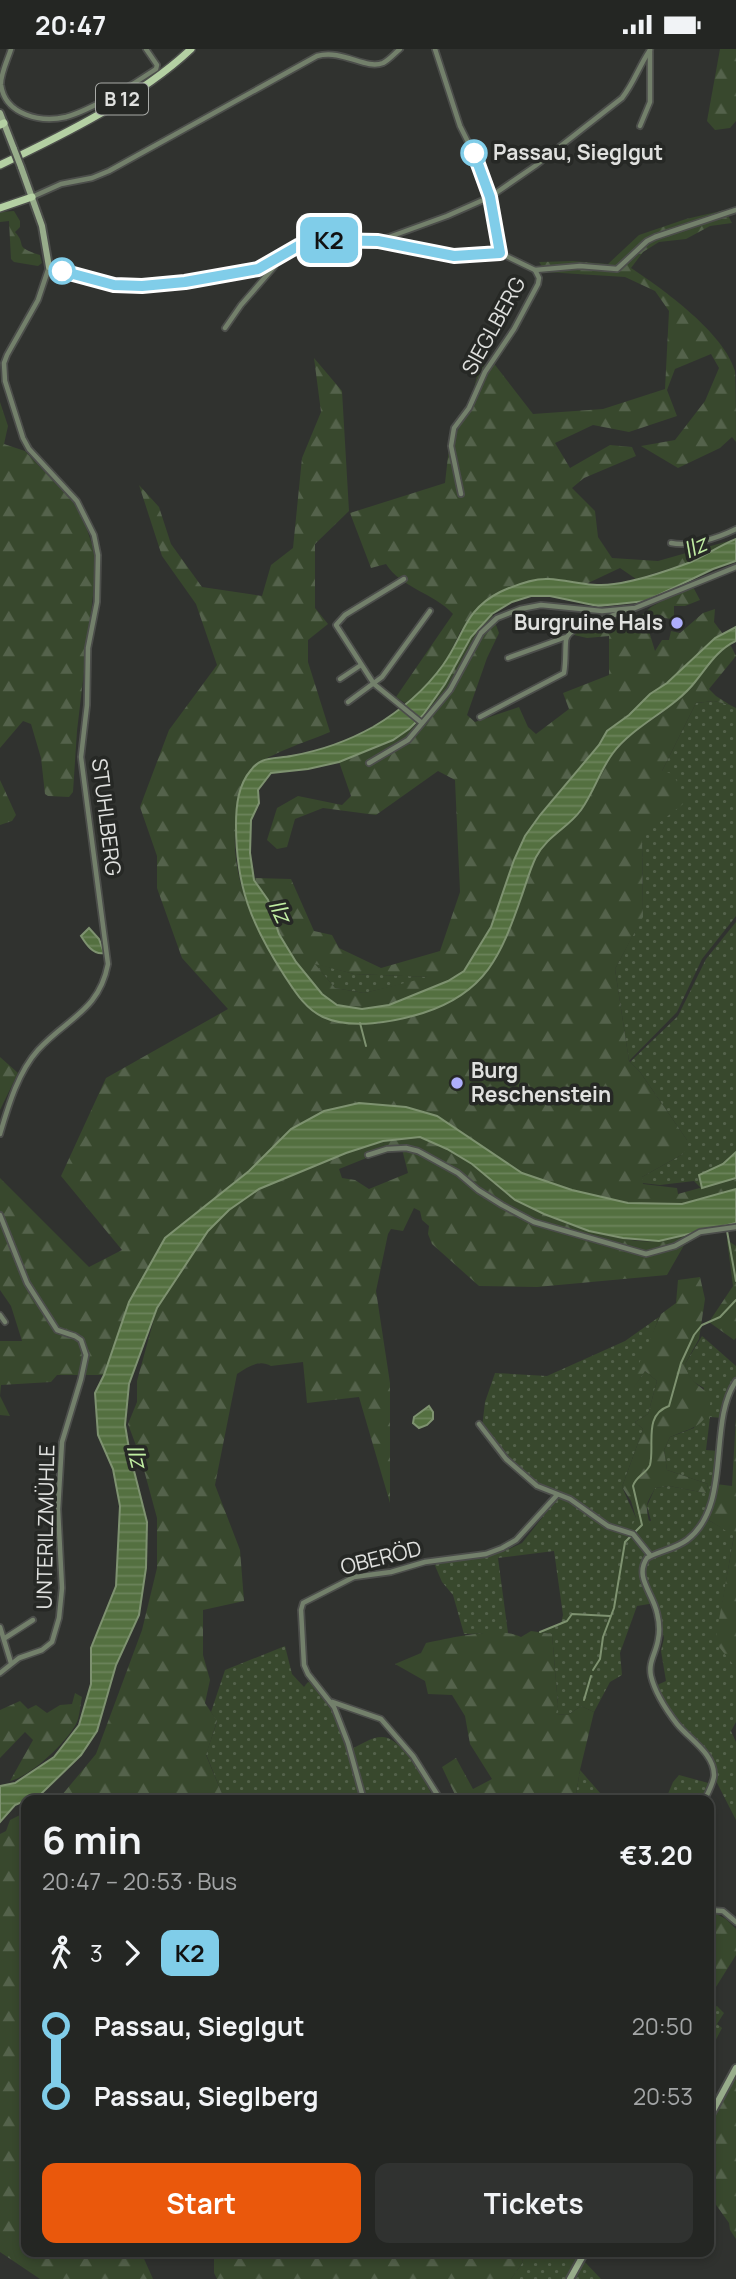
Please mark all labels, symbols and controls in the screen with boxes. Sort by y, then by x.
text: 20:47 [35,7,106,43]
road number: B 12 [96,83,148,115]
place label: Passau, Sieglgut [493,138,663,166]
marker: Passau, Sieglgut [461,140,487,166]
line badge: K2 [298,217,360,263]
text: K2 [314,223,344,256]
unlabelled marker [49,258,75,284]
street label: SIEGLBERG [455,272,532,379]
water label: Ilz [678,526,714,565]
place label: Burgruine Hals [514,608,663,636]
marker: Burgruine Hals [669,615,685,631]
street label: STUHLBERG [86,757,128,877]
water label: Ilz [262,893,301,930]
place label: Burg Reschenstein [471,1056,611,1108]
marker: Burg Reschenstein [449,1075,465,1091]
water label: Ilz [120,1441,157,1473]
street label: UNTERILZMÜHLE [30,1444,60,1610]
street label: OBERÖD [337,1533,424,1581]
text: 6 min [42,1813,142,1865]
text: €3.20 [620,1837,693,1873]
text: 20:47 – 20:53 · Bus [42,1865,237,1897]
icon: walk [42,1934,80,1972]
icon: forward [113,1934,151,1972]
text: K2 [175,1936,205,1969]
text: 3 [90,1937,103,1969]
text: Passau, Sieglgut [94,2008,305,2044]
text: 20:50 [632,2010,693,2042]
text: Passau, Sieglberg [94,2078,319,2114]
text: 20:53 [633,2080,693,2112]
button: Start [42,2163,361,2243]
button: Tickets [375,2163,693,2243]

